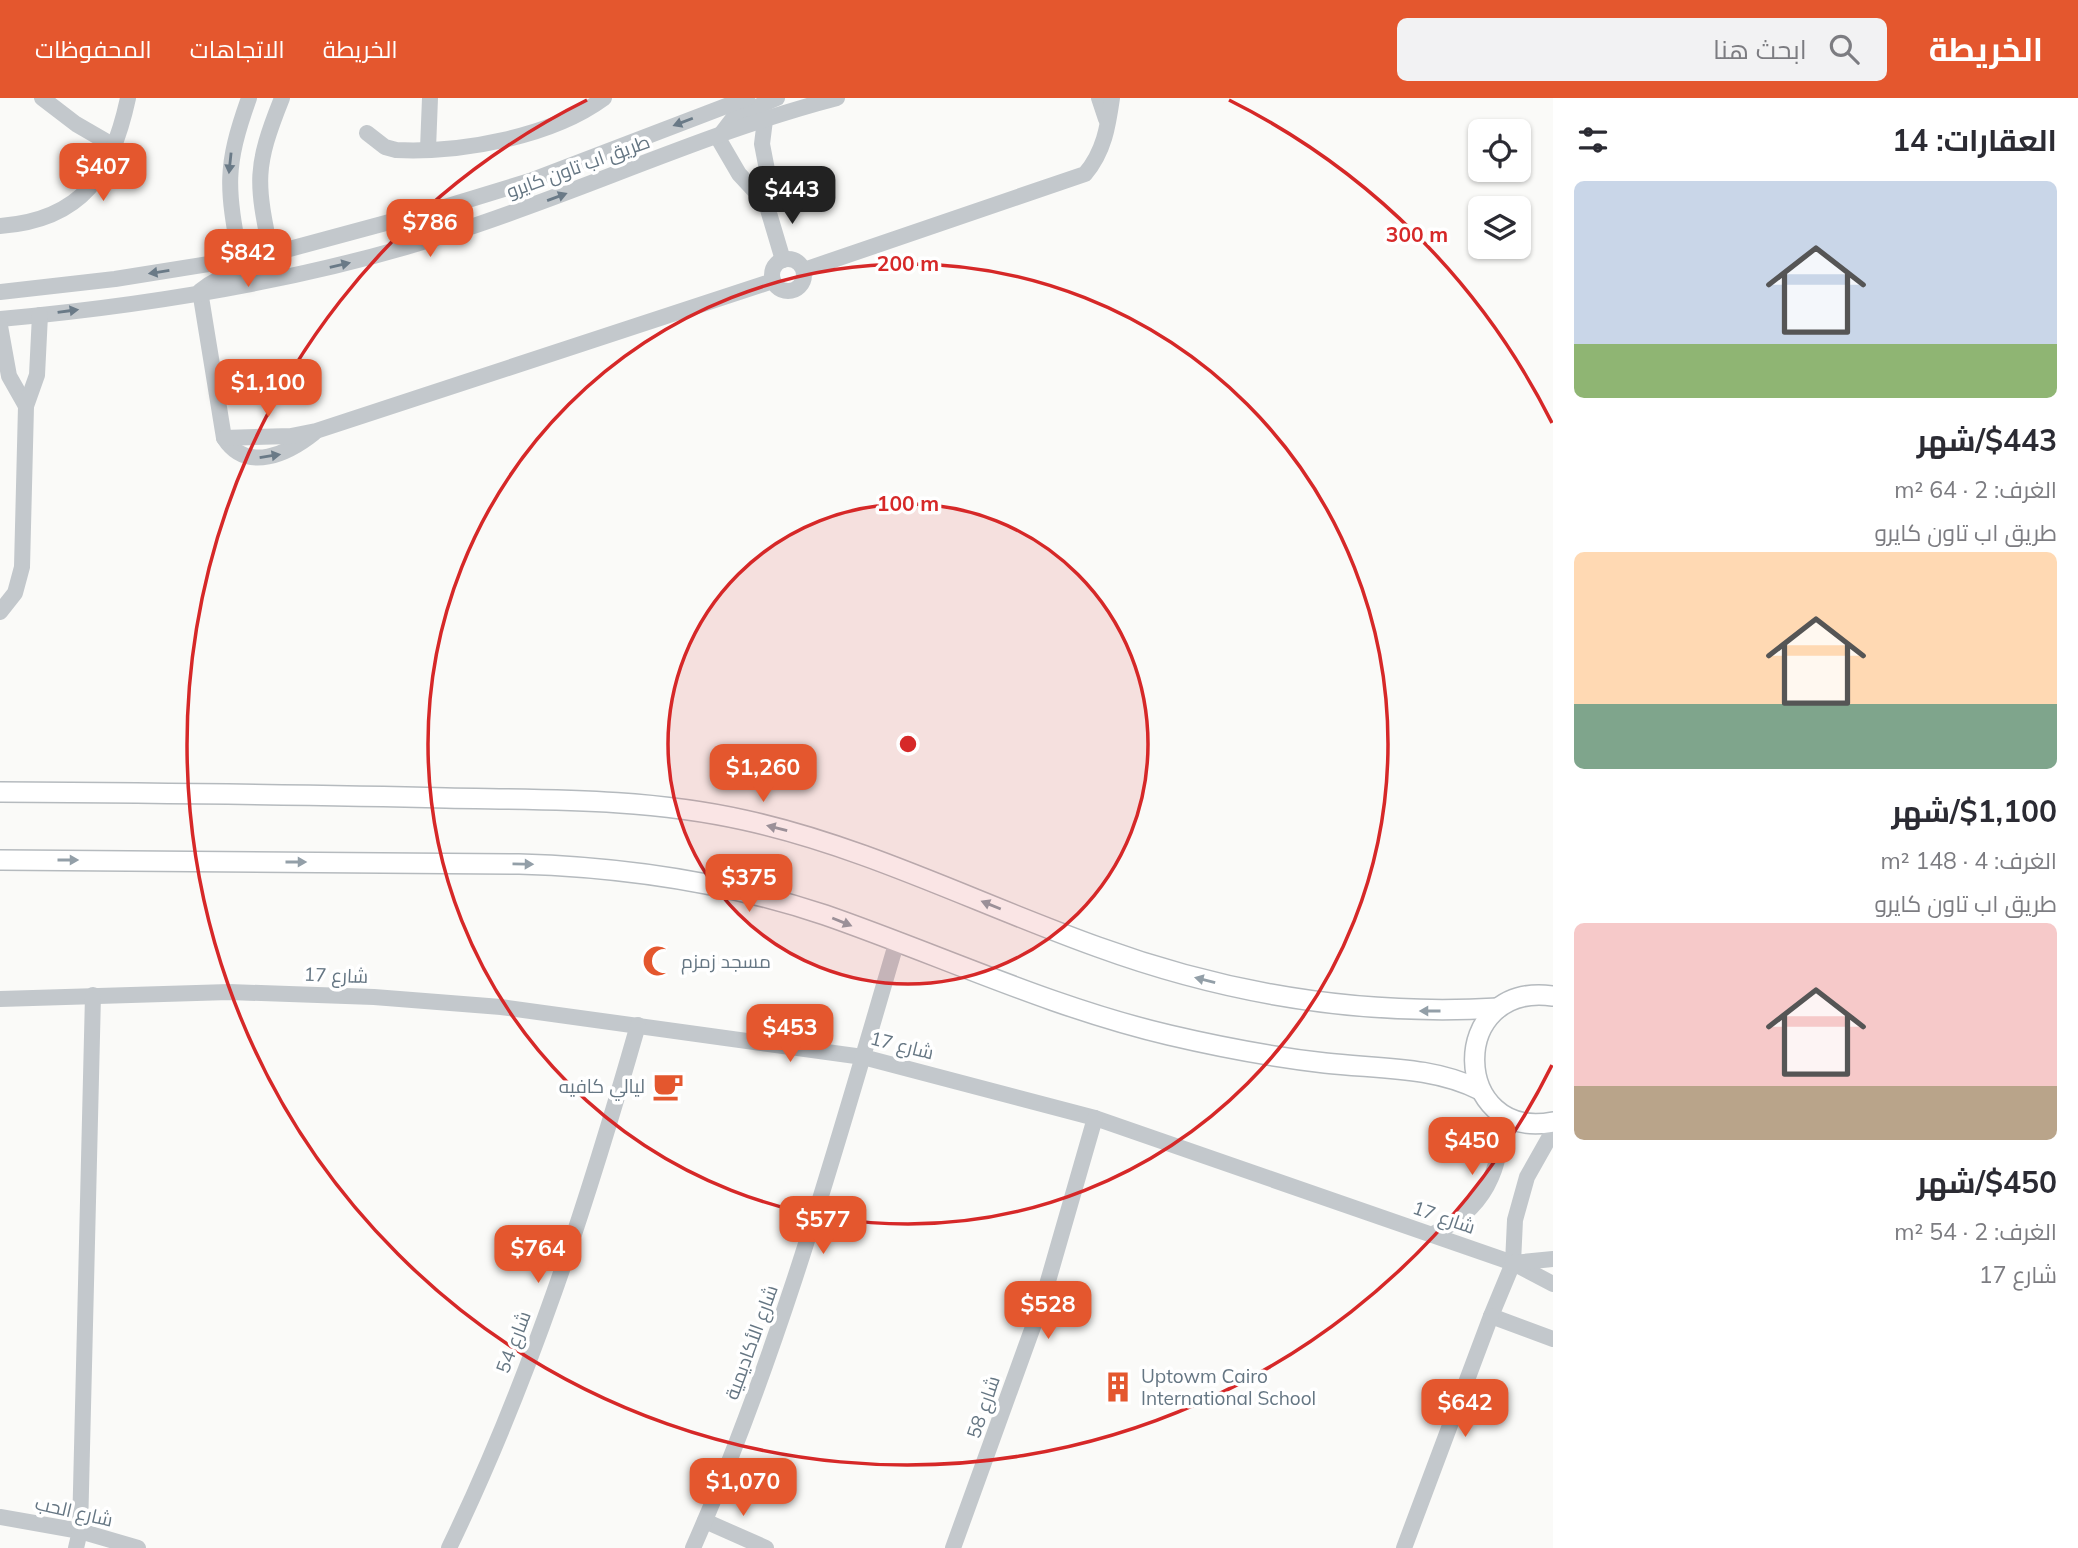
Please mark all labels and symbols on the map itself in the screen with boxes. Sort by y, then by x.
one-way arrow [672,116,693,127]
street label: طريق اب تاون كايرو [503,129,653,204]
pin: $407 [62,144,144,203]
one-way arrow [225,152,236,174]
pin: $443 [751,166,833,226]
one-way arrow [547,192,568,203]
pin: $786 [389,200,471,259]
text: 300 m [1386,221,1448,247]
pin: $842 [207,230,289,289]
text: 200 m [877,250,939,276]
one-way arrow [329,259,351,270]
one-way arrow [148,267,170,278]
one-way arrow [57,305,79,316]
pin: $1,100 [211,360,325,419]
one-way arrow [259,450,281,461]
text: 100 m [877,490,939,516]
centre of rings [896,732,920,756]
pin: $1,260 [706,744,820,804]
one-way arrow [766,822,788,833]
one-way arrow [57,854,79,866]
pin: $375 [708,854,790,914]
one-way arrow [285,856,307,868]
one-way arrow [512,859,534,870]
one-way arrow [980,900,1001,911]
one-way arrow [832,917,853,928]
mosque icon: مسجد زمزم [641,944,675,978]
place label: مسجد زمزم [681,949,771,975]
street label: شارع 17 [303,962,369,990]
one-way arrow [1194,974,1216,985]
pin: $453 [749,1004,831,1064]
one-way arrow [1419,1005,1441,1017]
street label: شارع 17 [867,1026,936,1066]
cafe icon: ليالي كافيه [651,1069,685,1103]
place label: ليالي كافيه [559,1074,645,1101]
pin: $450 [1431,1118,1513,1177]
street label: شارع 17 [1409,1195,1478,1241]
pin: $577 [782,1196,864,1256]
pin: $764 [497,1226,579,1285]
street label: شارع الأكاديمية [719,1281,785,1403]
pin: $528 [1007,1282,1089,1341]
street label: شارع 54 [490,1308,538,1377]
place label: Uptowm Cairo International School [1141,1364,1316,1410]
building icon: Uptowm Cairo International School [1101,1370,1135,1404]
street label: شارع 58 [961,1373,1007,1442]
pin: $642 [1424,1380,1506,1439]
pin: $1,070 [686,1458,800,1518]
street label: شارع الحب [32,1490,115,1534]

